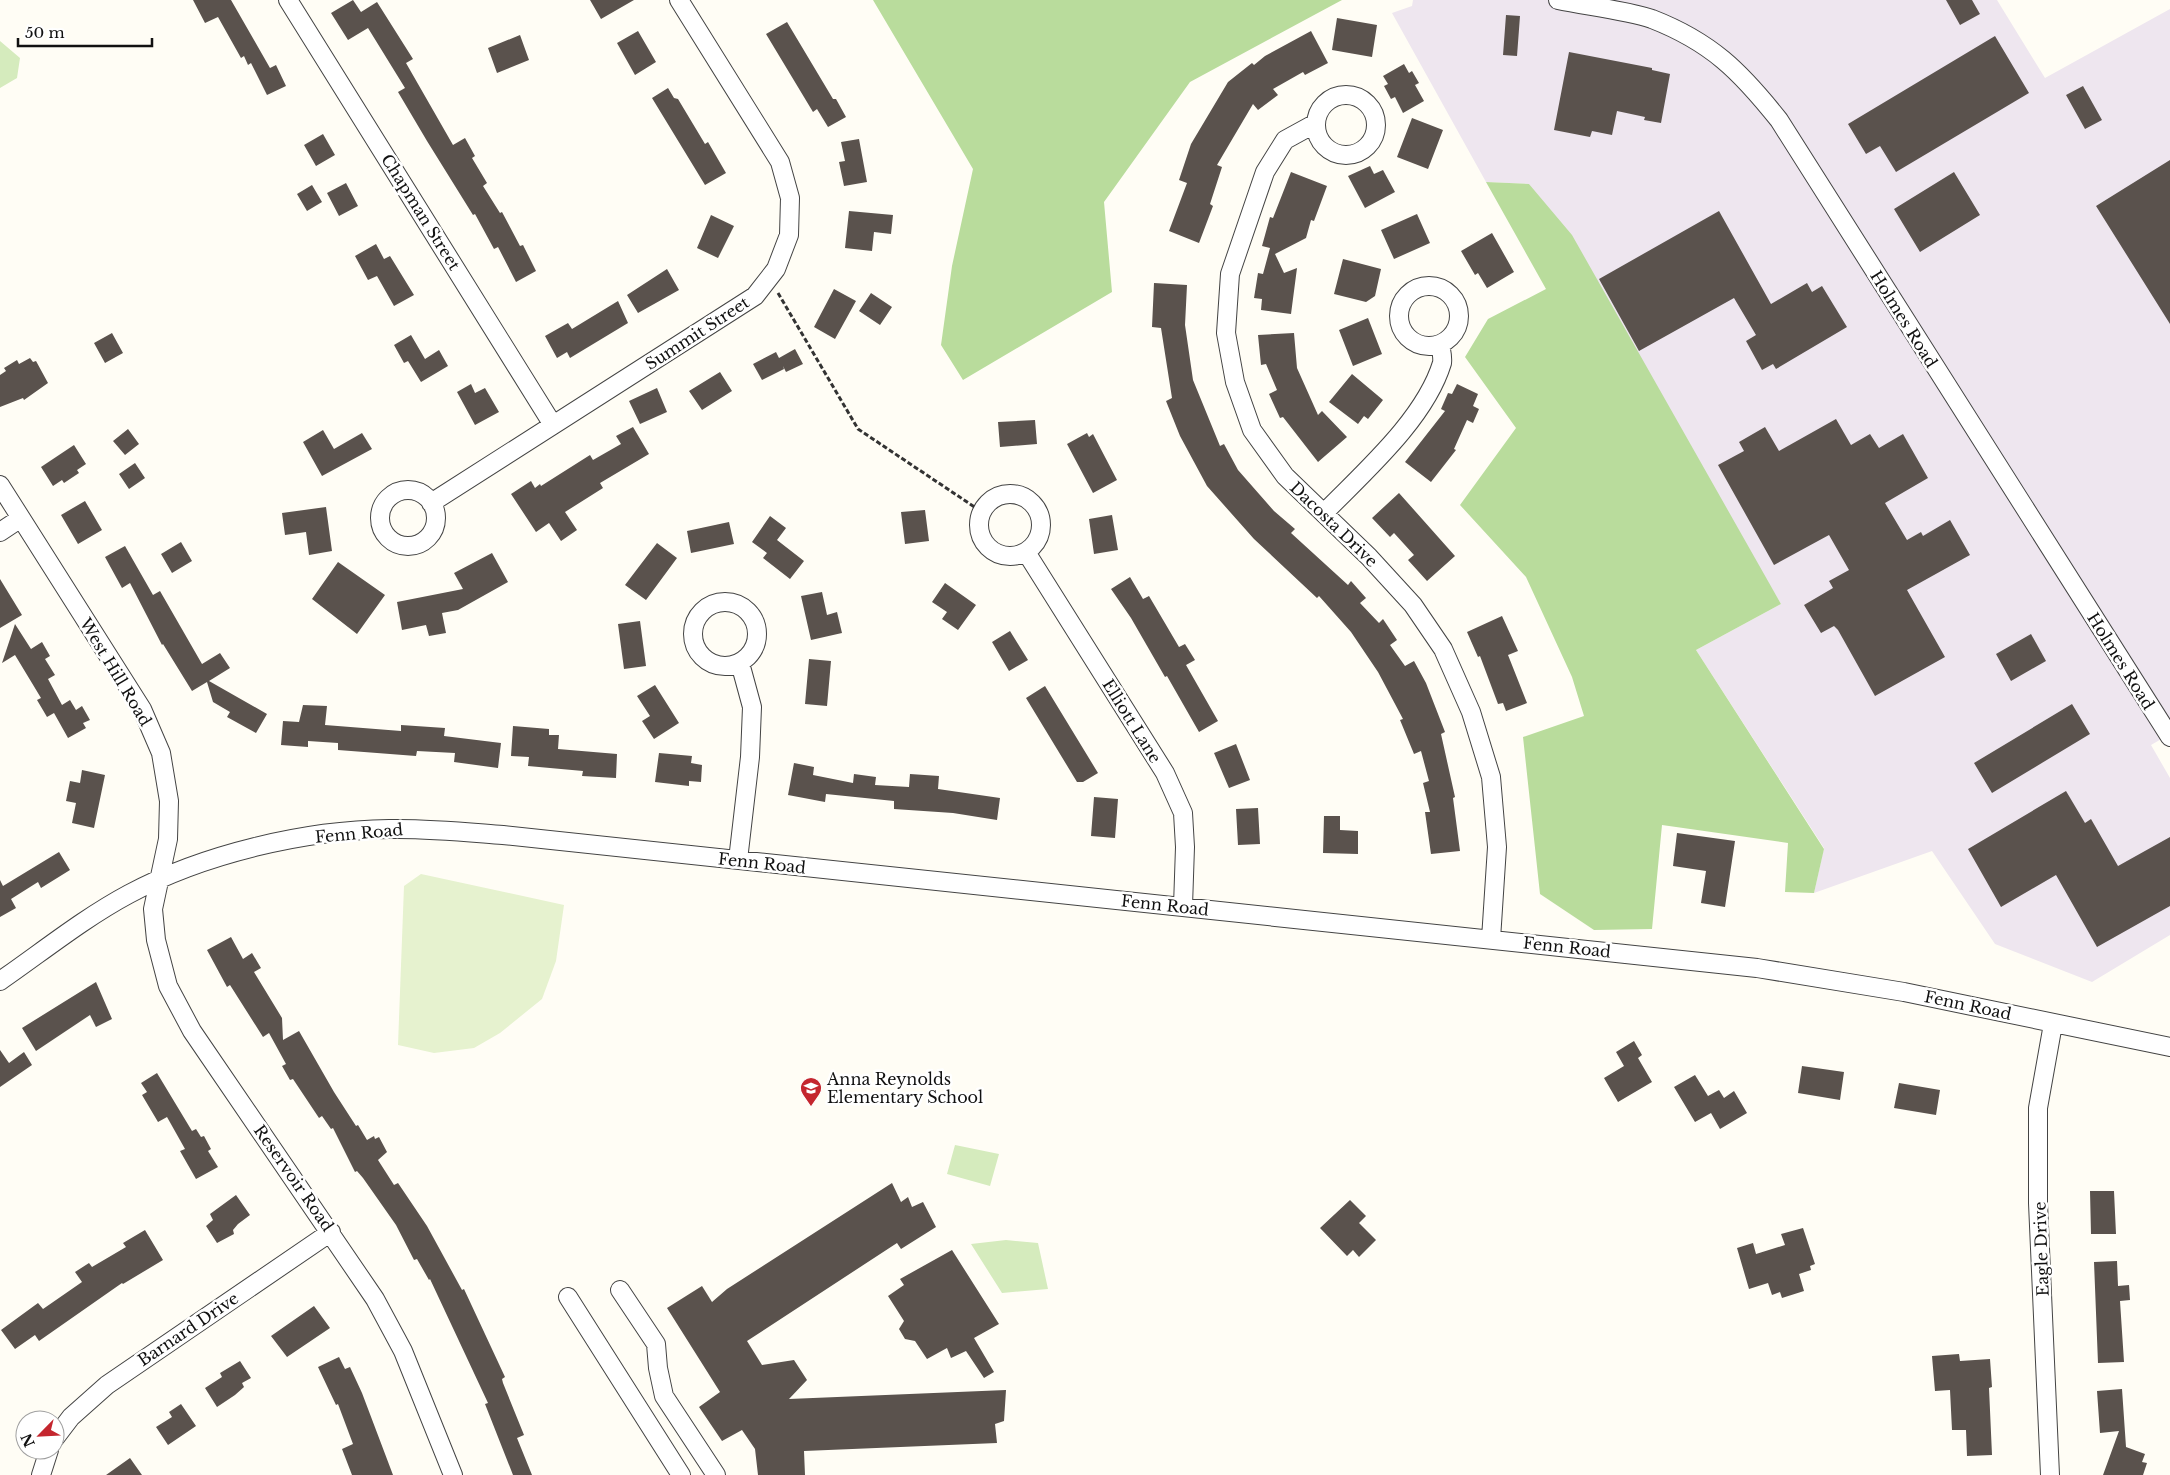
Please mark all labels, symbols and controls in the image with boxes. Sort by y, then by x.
scale bar [18,15,151,47]
text: 50 m [25,23,65,42]
street label: Chapman Street [377,150,465,274]
street label: Holmes Road [1866,267,1942,371]
street label: Summit Street [641,292,753,374]
street label: Dacosta Drive [1286,477,1382,571]
street label: Holmes Road [2083,609,2159,713]
street label: West Hill Road [75,613,156,730]
street label: Elliott Lane [1098,675,1166,767]
street label: Fenn Road [314,819,404,847]
street label: Fenn Road [717,848,807,878]
street label: Fenn Road [1120,890,1210,920]
street label: Fenn Road [1522,932,1612,962]
street label: Fenn Road [1923,986,2014,1024]
place label: Anna Reynolds Elementary School [826,1069,983,1107]
school or university icon: Anna Reynolds Elementary School [799,1076,823,1107]
street label: Reservoir Road [250,1121,338,1235]
street label: Eagle Drive [2029,1201,2053,1297]
street label: Barnard Drive [134,1288,242,1370]
north arrow [15,1410,65,1460]
text: N [17,1431,39,1450]

